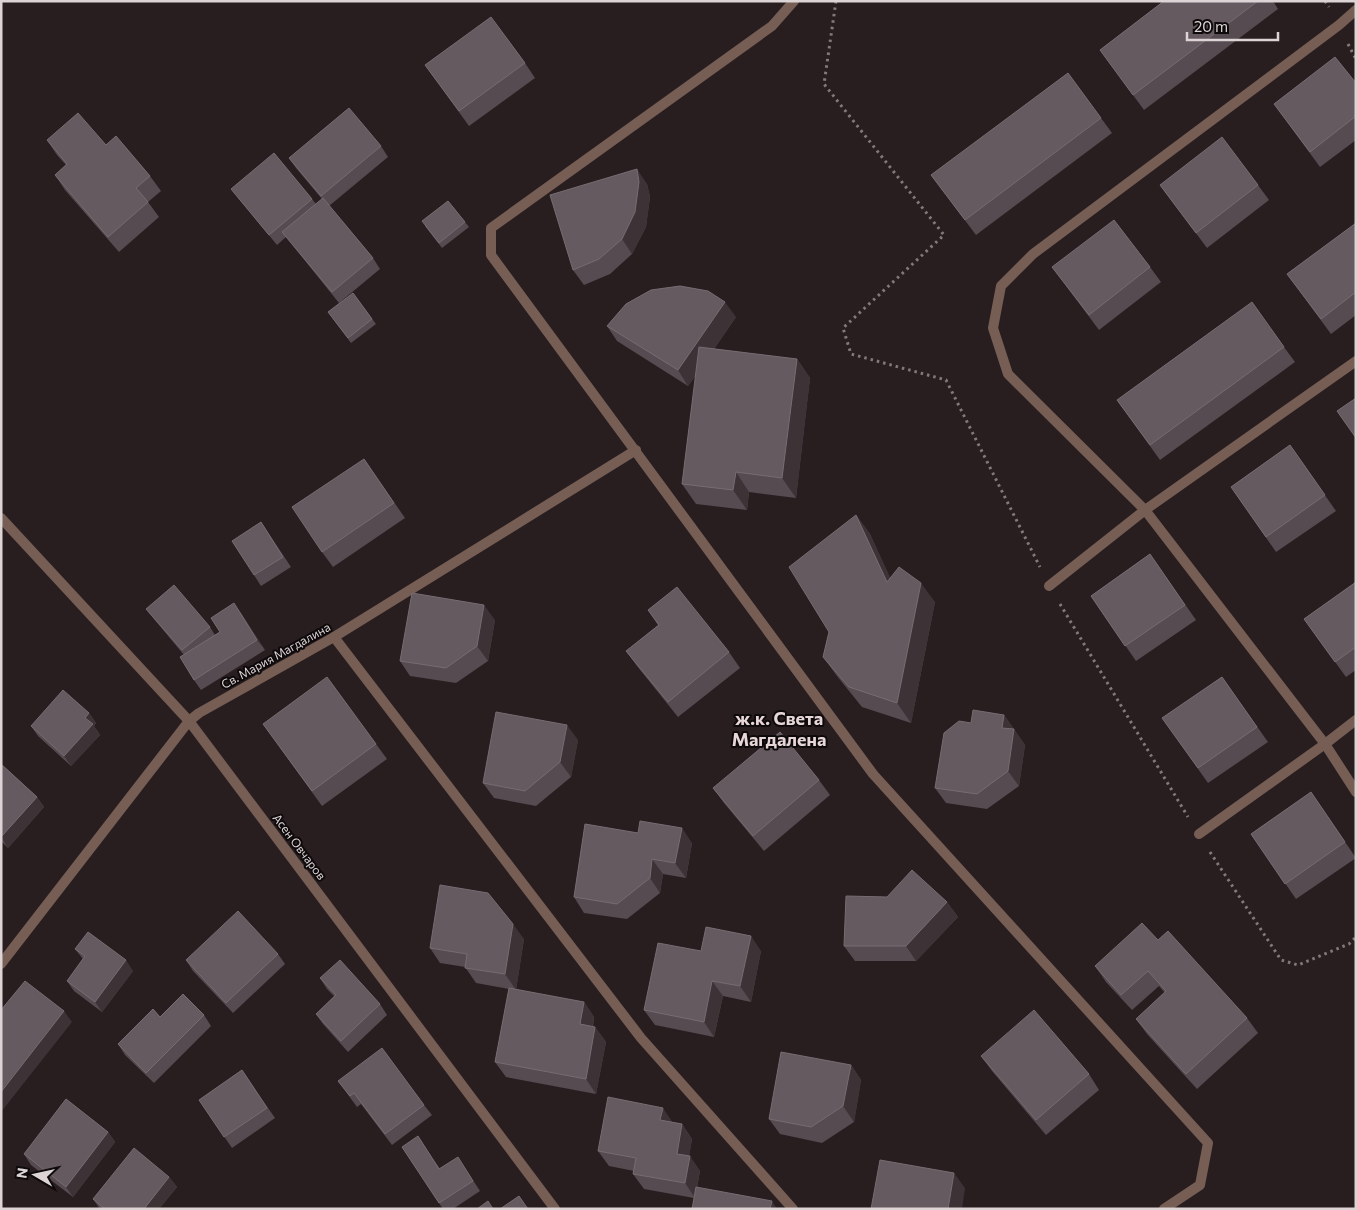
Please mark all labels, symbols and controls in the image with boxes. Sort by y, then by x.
scale bar [1187,10,1278,42]
text: 20 m [1194,17,1228,35]
street label: Св. Мария Магдалина [219,619,332,691]
district label: ж.к. Света Магдалена [732,707,826,750]
street label: Асен Овчаров [271,811,329,882]
north arrow [10,1150,60,1200]
text: N [12,1166,31,1179]

